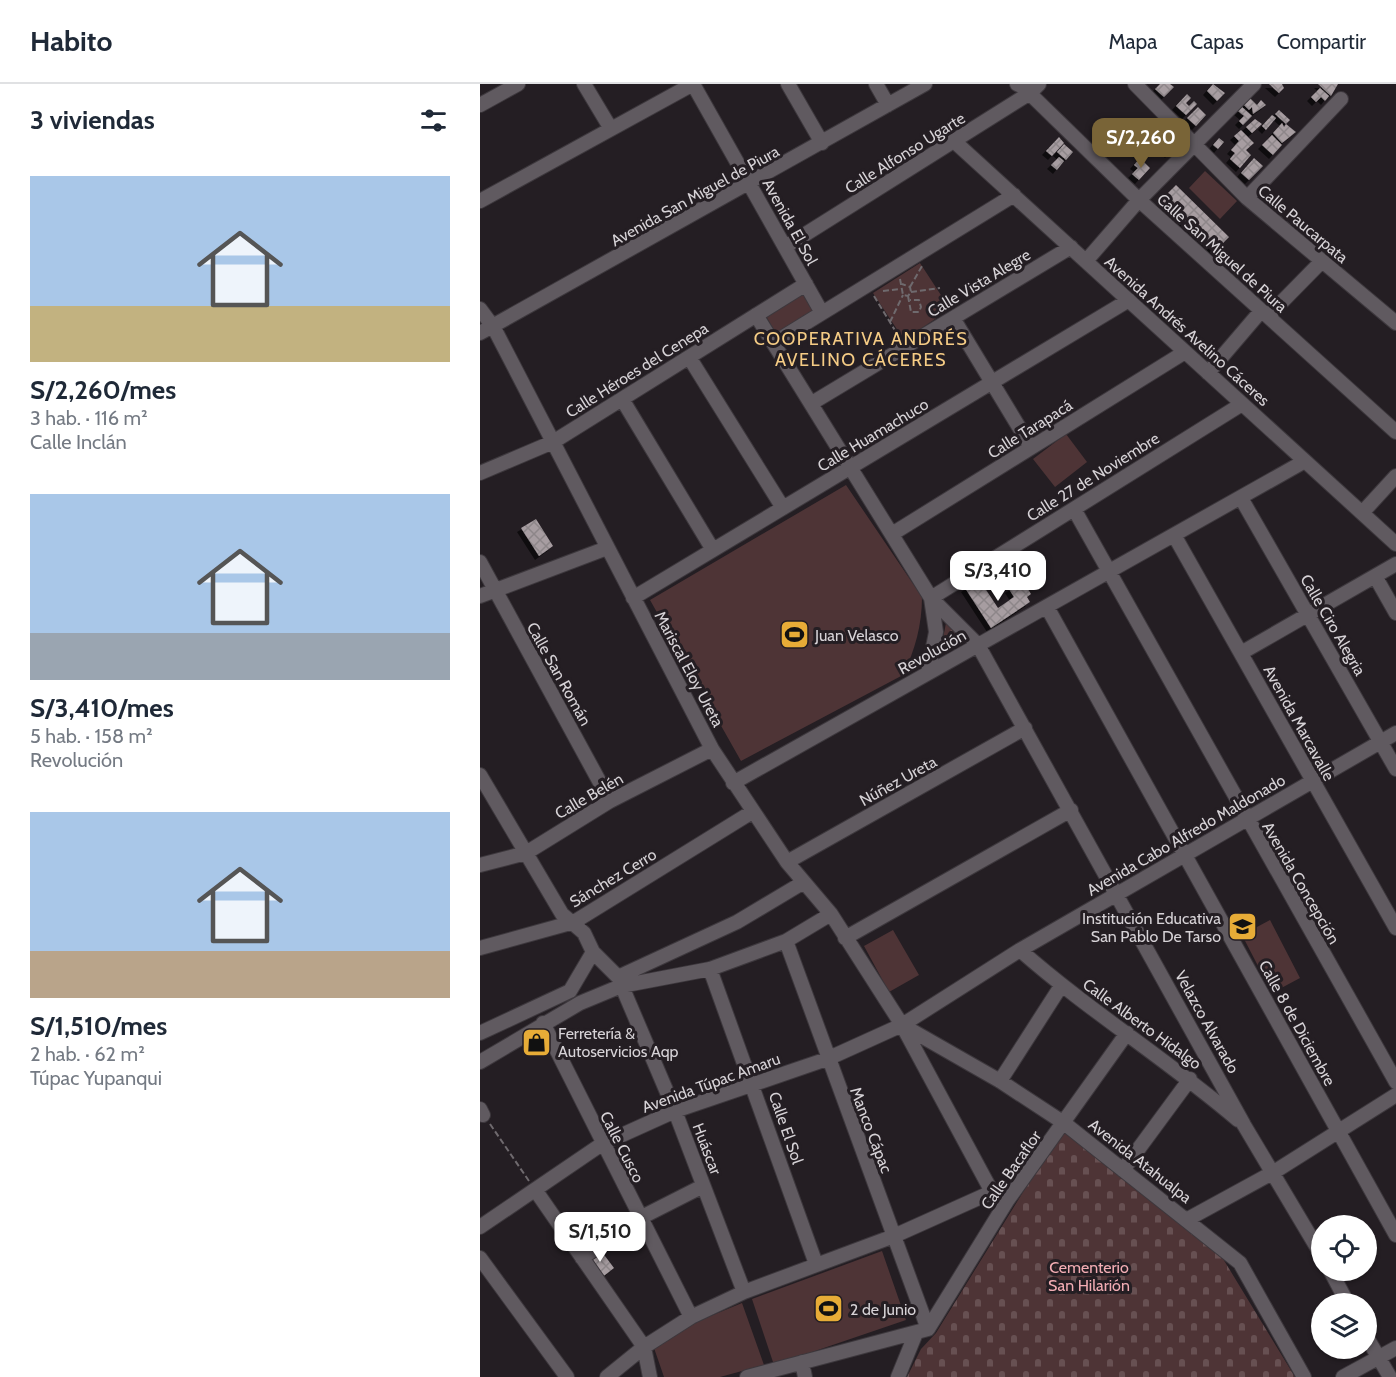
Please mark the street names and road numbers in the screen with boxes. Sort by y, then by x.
street label: Calle Alfonso Ugarte [842,108,968,198]
street label: Avenida San Miguel de Piura [607,142,783,250]
street label: Avenida El Sol [758,175,822,269]
street label: Calle Paucarpata [1254,181,1352,267]
street label: Calle San Miguel de Piura [1153,190,1291,317]
street label: Calle Vista Alegre [924,245,1034,321]
street label: Avenida Andrés Avelino Cáceres [1101,252,1273,410]
street label: Calle Héroes del Cenepa [562,318,712,422]
street label: Calle Huamachuco [814,394,932,476]
street label: Calle Tarapacá [984,395,1076,463]
street label: Calle 27 de Noviembre [1023,429,1163,525]
street label: Calle Ciro Alegria [1296,571,1370,679]
street label: Mariscal Eloy Ureta [650,608,728,730]
street label: Calle San Román [523,619,595,729]
street label: Revolución [895,626,969,678]
street label: Avenida Marcavalle [1259,662,1339,784]
street label: Núñez Ureta [856,752,940,810]
street label: Calle Belén [552,769,626,823]
street label: Avenida Cabo Alfredo Maldonado [1083,770,1289,900]
street label: Avenida Concepción [1258,819,1344,947]
street label: Sánchez Cerro [566,845,660,911]
street label: Calle 8 de Diciembre [1255,957,1339,1089]
street label: Velazco Alvarado [1171,967,1243,1077]
street label: Calle Alberto Hidalgo [1079,975,1205,1073]
street label: Avenida Túpac Amaru [639,1049,783,1117]
street label: Manco Cápac [846,1084,896,1176]
street label: Calle El Sol [765,1089,807,1167]
street label: Calle Cusco [596,1108,648,1186]
street label: Avenida Atahualpa [1085,1115,1195,1207]
street label: Huáscar [688,1120,726,1178]
street label: Calle Bacaflor [977,1126,1046,1213]

